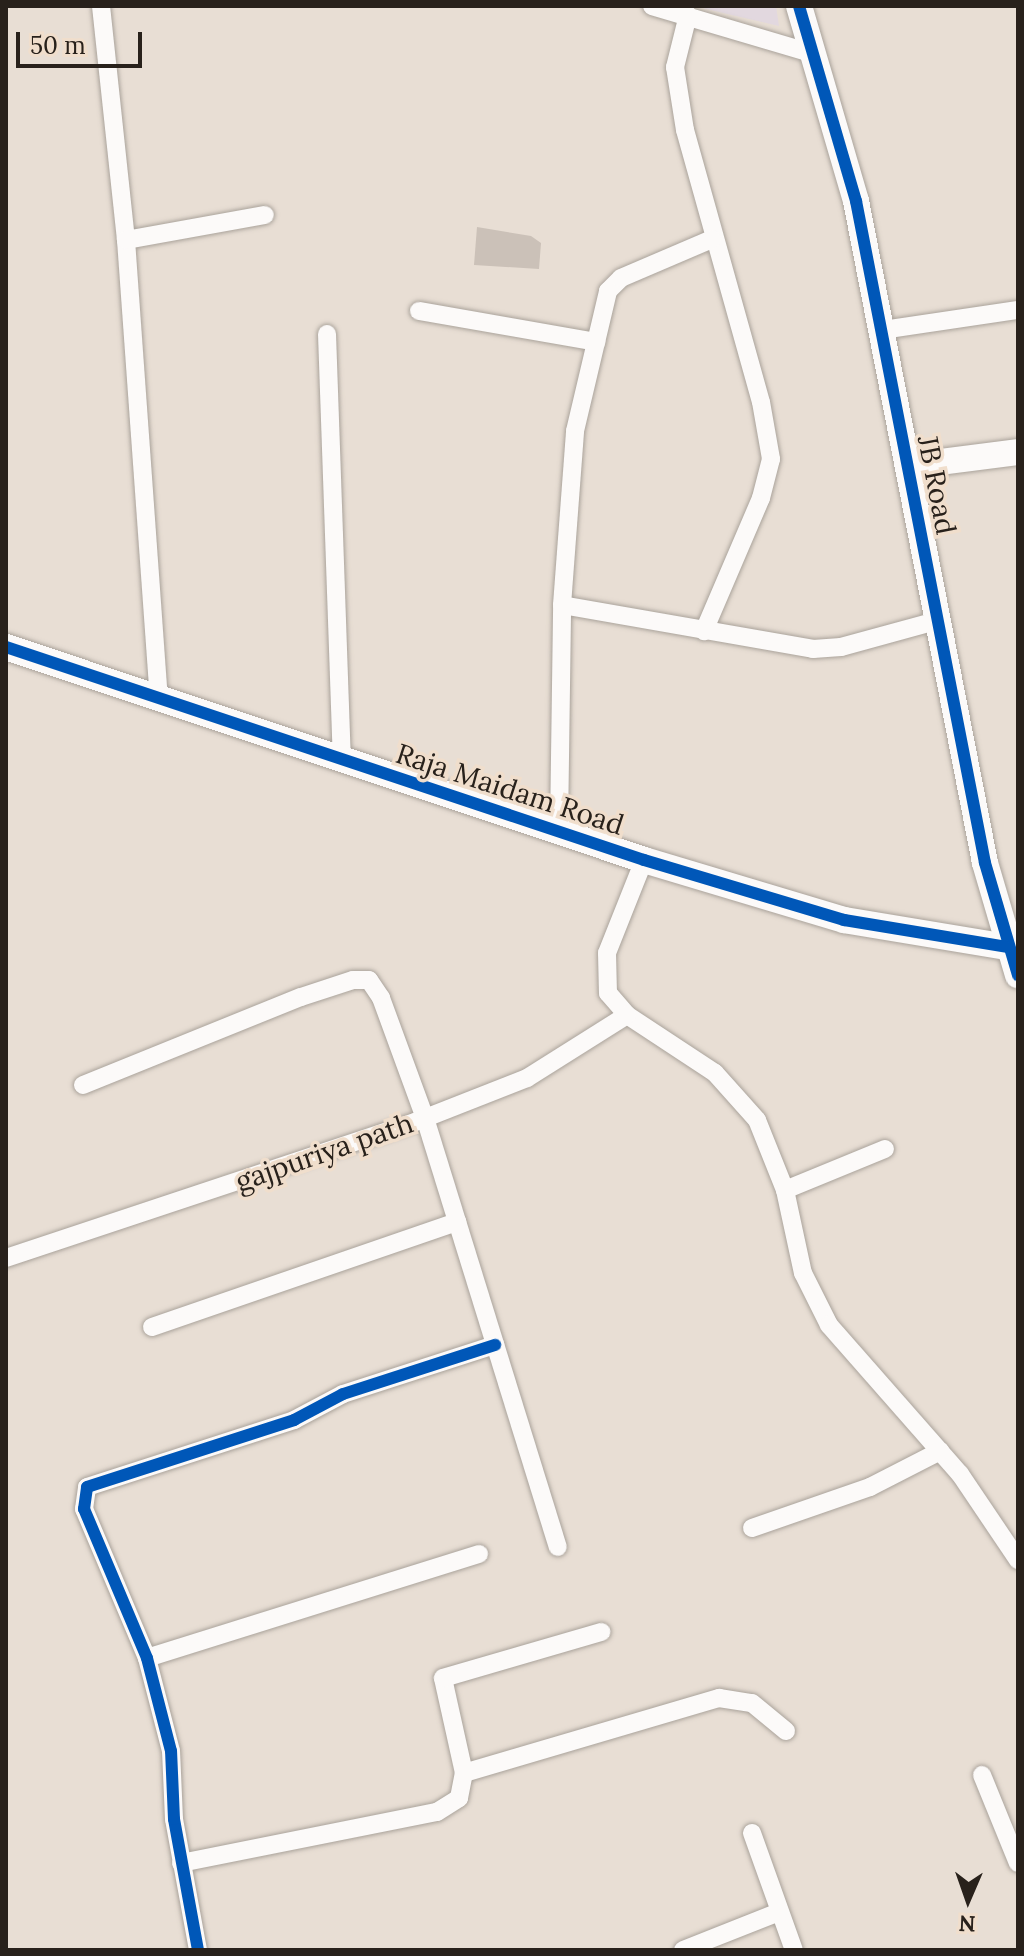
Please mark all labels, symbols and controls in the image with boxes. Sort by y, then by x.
scale bar [20,16,146,66]
text: 50 m [30,30,86,61]
street label: JB Road [911,433,963,537]
street label: Raja Maidam Road [392,736,628,842]
street label: gajpuriya path [231,1106,417,1198]
north arrow [928,1860,1008,1940]
text: N [958,1910,976,1938]

